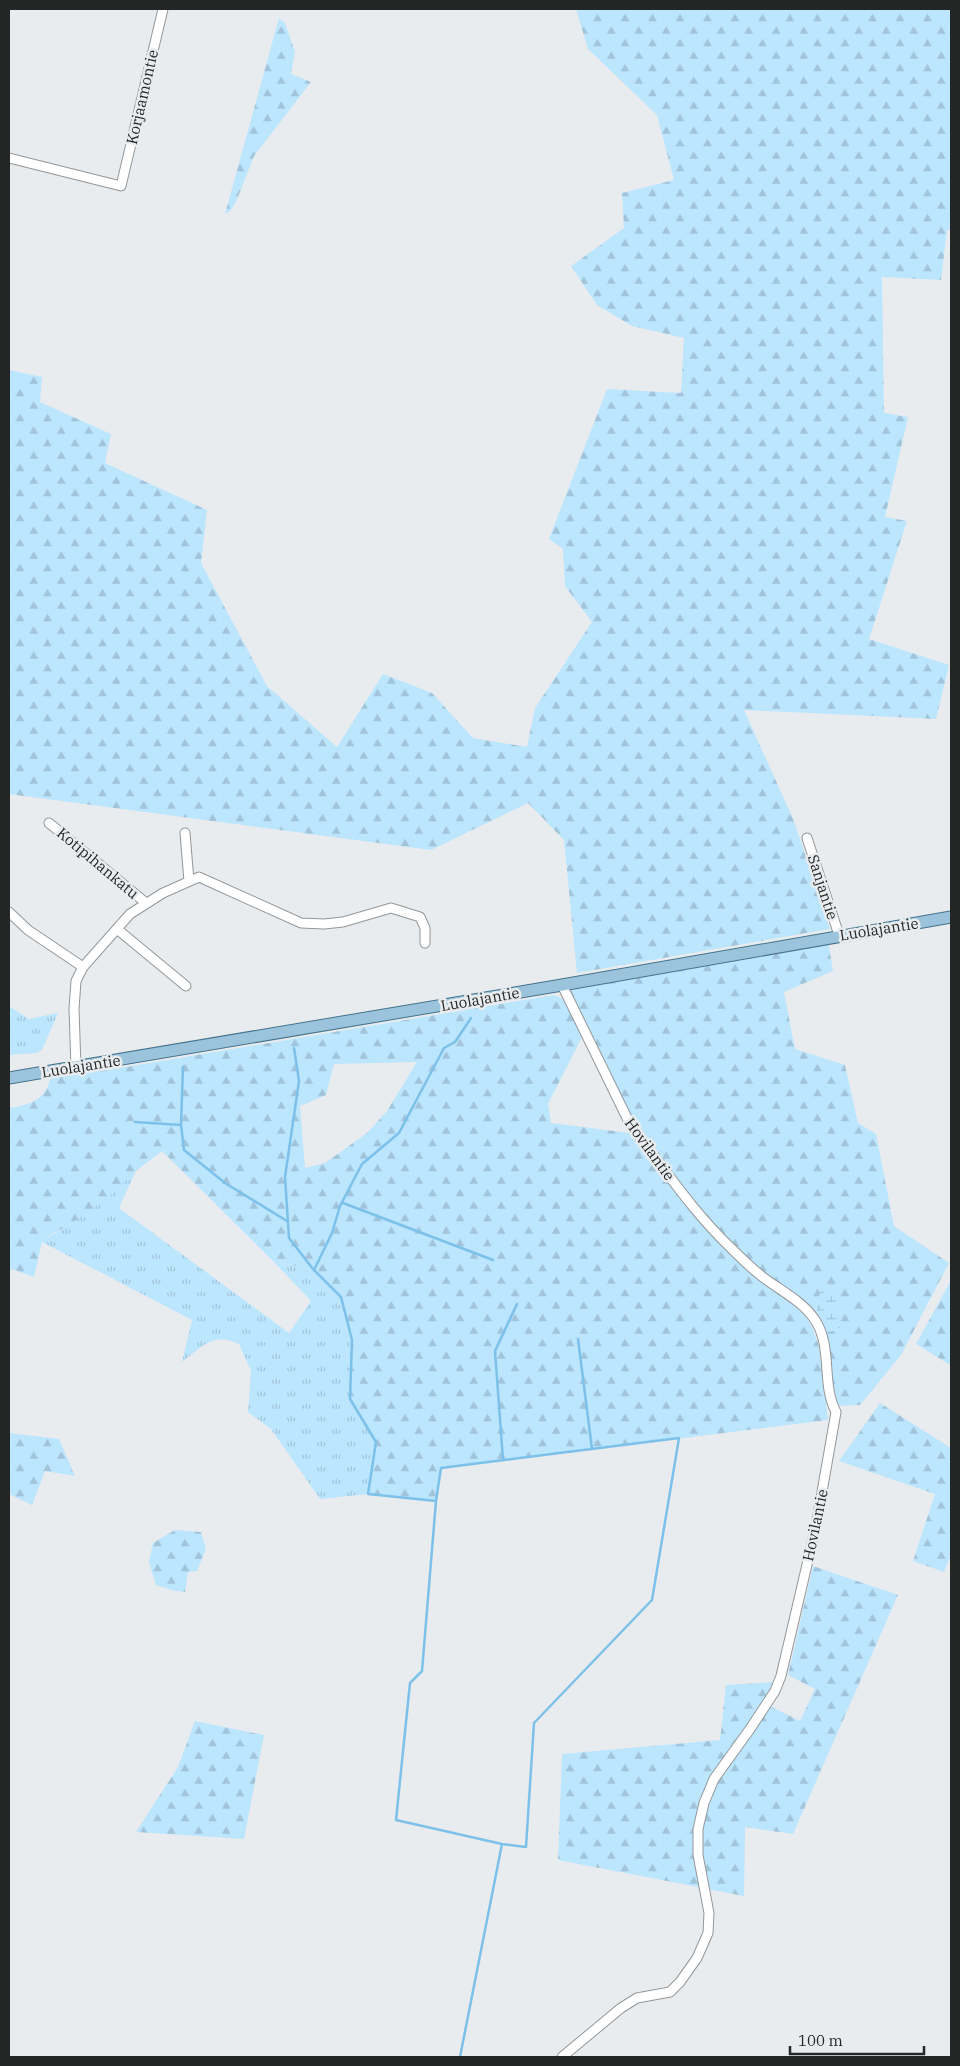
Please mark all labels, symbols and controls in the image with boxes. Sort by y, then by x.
street label: Korjaamontie [122,48,162,146]
street label: Kotipihankatu [53,823,143,903]
street label: Sanjantie [804,852,842,922]
street label: Luolajantie [838,913,920,945]
street label: Luolajantie [439,983,521,1015]
street label: Luolajantie [40,1050,122,1082]
street label: Hovilantie [621,1114,679,1184]
street label: Hovilantie [798,1487,832,1563]
scale bar [790,2024,924,2056]
text: 100 m [798,2031,843,2050]

